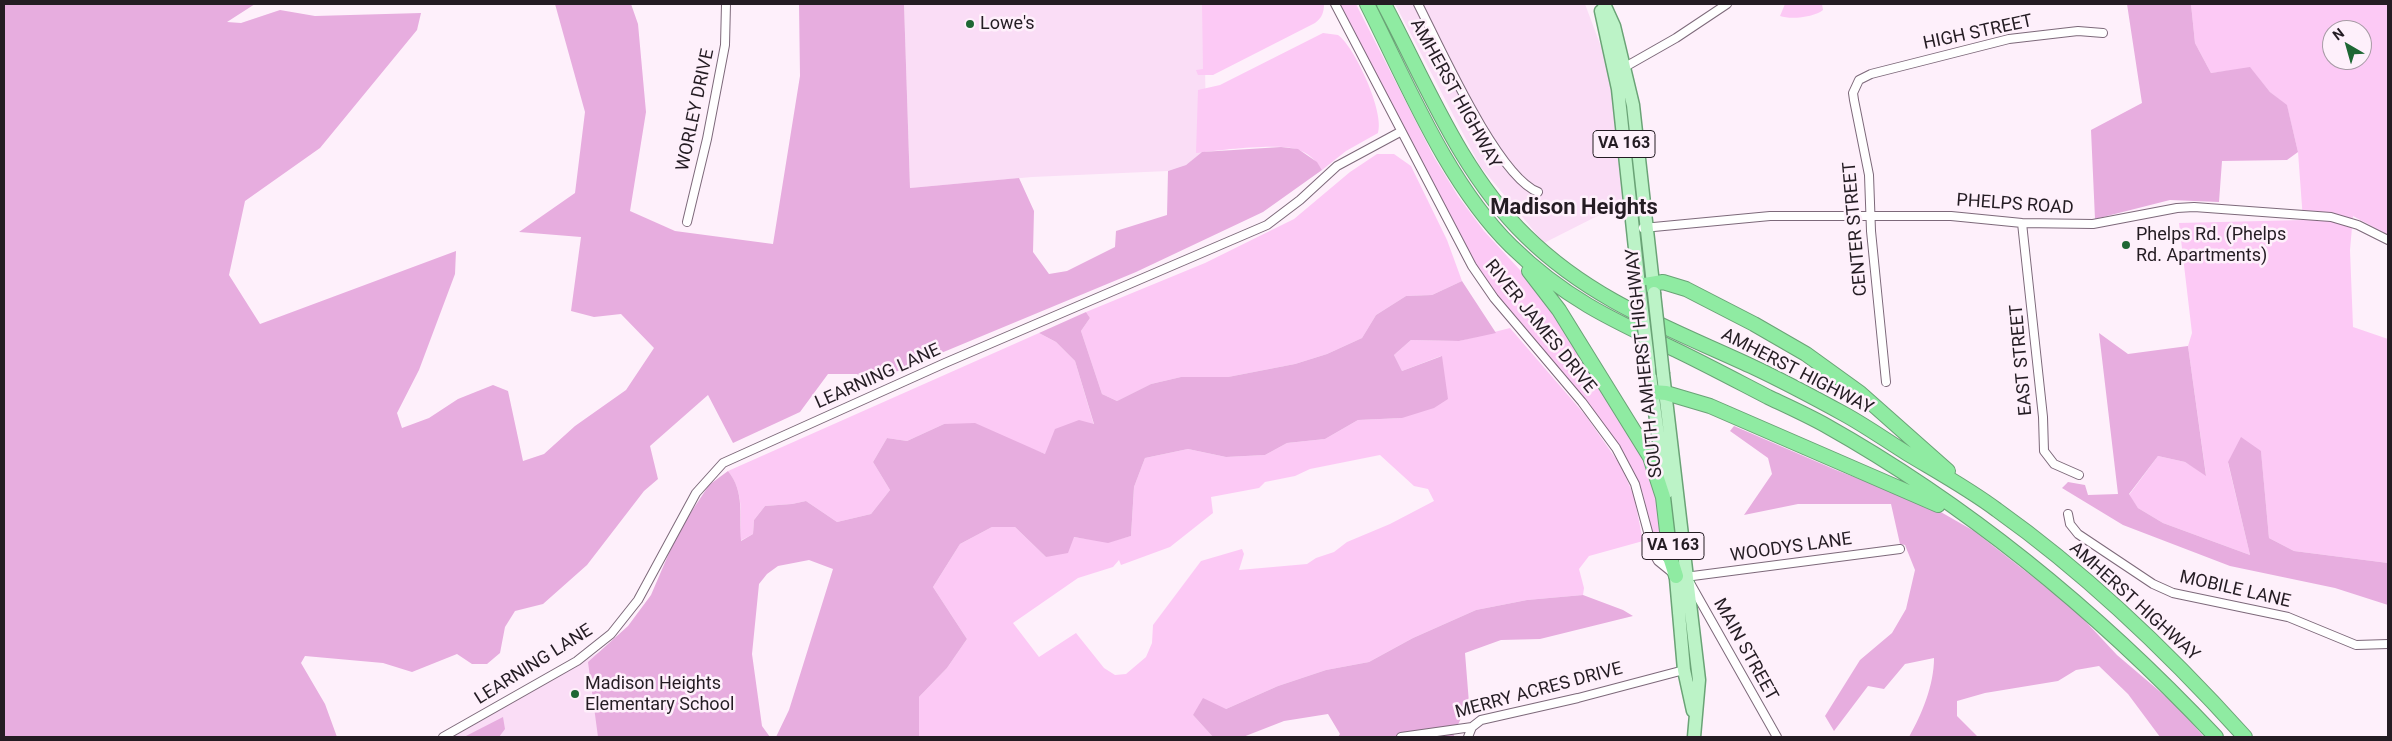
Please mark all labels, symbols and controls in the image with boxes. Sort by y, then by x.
street label: HIGH STREET [1921,11,2035,55]
place label: Lowe's [980,13,1035,35]
street label: AMHERST HIGHWAY [1405,15,1505,173]
marker: Lowe's [964,18,976,30]
north arrow [2322,20,2372,70]
text: N [2330,25,2347,43]
street label: WORLEY DRIVE [673,47,719,173]
road number: VA 163 [1593,130,1655,158]
street label: CENTER STREET [1839,161,1873,297]
street label: PHELPS ROAD [1956,190,2074,220]
district label: Madison Heights [1490,195,1658,221]
place label: Phelps Rd. (Phelps Rd. Apartments) [2136,224,2286,266]
marker: Phelps Rd. (Phelps Rd. Apartments) [2120,239,2132,251]
street label: SOUTH AMHERST HIGHWAY [1622,247,1668,479]
street label: RIVER JAMES DRIVE [1480,256,1600,398]
street label: EAST STREET [2006,303,2038,417]
street label: AMHERST HIGHWAY [1717,324,1877,420]
street label: LEARNING LANE [812,340,944,414]
street label: WOODYS LANE [1729,529,1853,567]
road number: VA 163 [1642,532,1704,560]
street label: AMHERST HIGHWAY [2064,538,2204,666]
street label: MOBILE LANE [2177,567,2293,613]
street label: MAIN STREET [1708,595,1782,705]
street label: LEARNING LANE [471,620,597,710]
street label: MERRY ACRES DRIVE [1453,658,1625,724]
place label: Madison Heights Elementary School [585,673,734,716]
marker: Madison Heights Elementary School [569,688,581,700]

